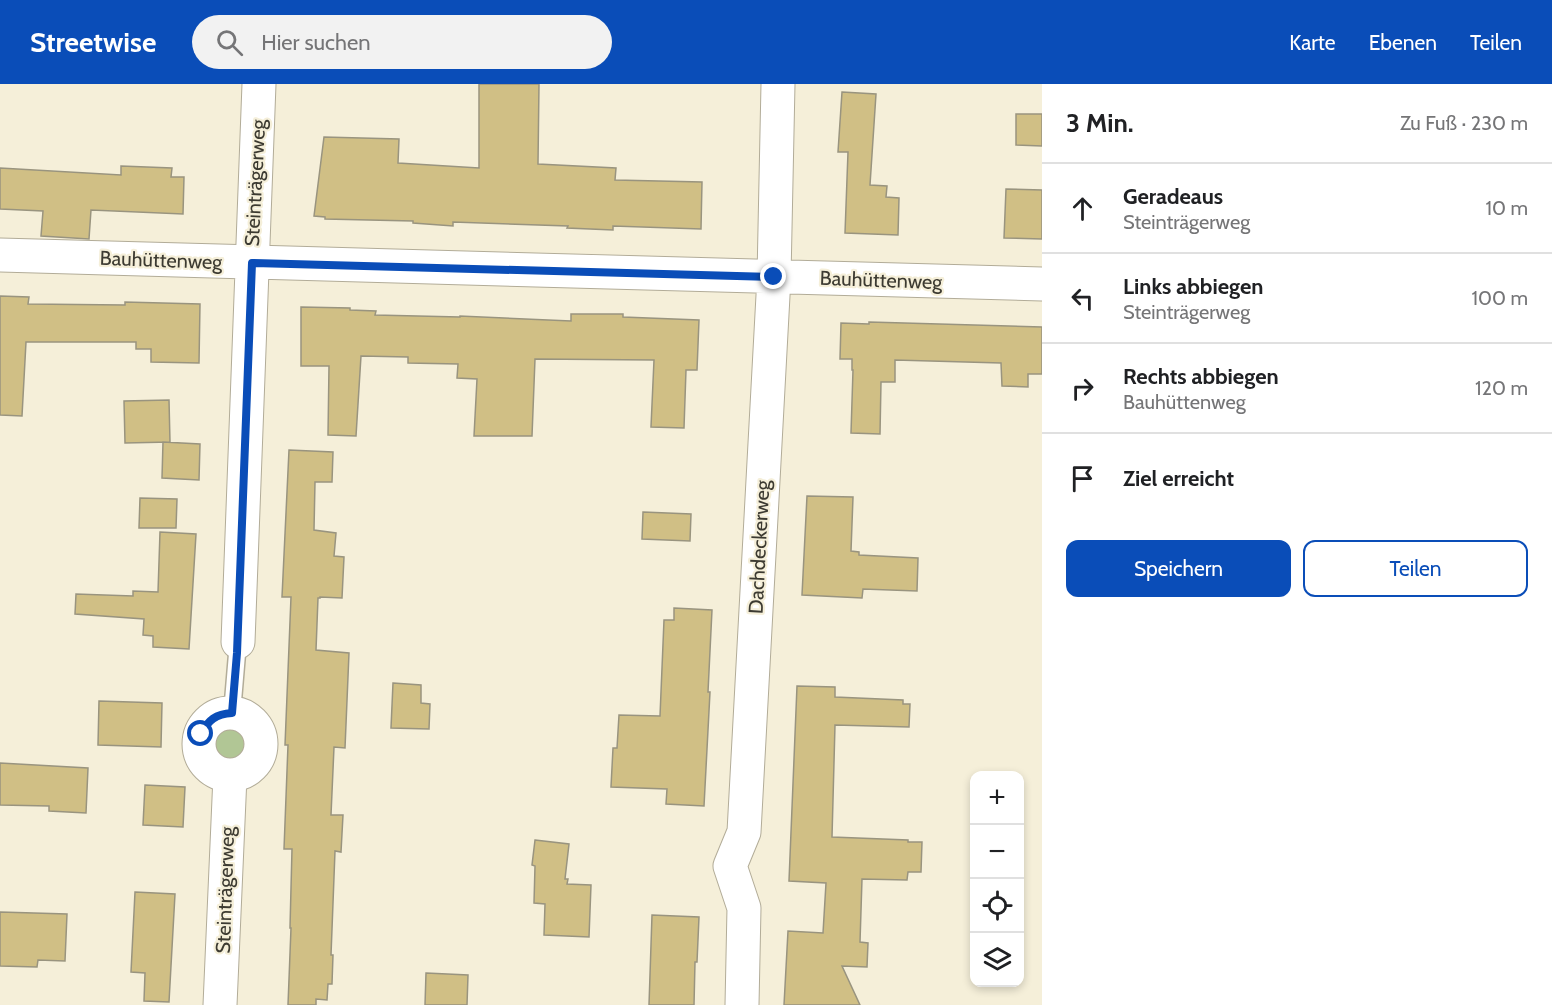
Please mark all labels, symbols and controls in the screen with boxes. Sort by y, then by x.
search box [192,15,612,69]
text: Streetwise [30,25,156,59]
icon: search [213,26,246,59]
text: Hier suchen [261,29,371,56]
text: Karte [1289,30,1336,55]
text: Ebenen [1369,30,1437,55]
text: Teilen [1470,30,1522,55]
text: 3 Min. [1066,107,1134,139]
text: Zu Fuß · 230 m [1400,111,1528,135]
street label: Steinträgerweg [240,118,270,247]
text: Geradeaus [1123,183,1223,210]
icon: ahead [1066,192,1099,225]
text: 10 m [1485,196,1528,220]
text: Steinträgerweg [1123,210,1250,234]
street label: Bauhüttenweg [99,246,224,274]
route end [760,263,786,289]
street label: Bauhüttenweg [819,266,944,294]
text: Links abbiegen [1123,273,1263,300]
icon: left [1066,282,1099,315]
text: 100 m [1472,286,1528,310]
text: Steinträgerweg [1123,300,1250,324]
text: Rechts abbiegen [1123,363,1279,390]
icon: right [1066,372,1099,405]
text: 120 m [1475,376,1528,400]
text: Bauhüttenweg [1123,390,1246,414]
icon: arrive [1066,462,1099,495]
text: Ziel erreicht [1123,465,1234,492]
street label: Dachdeckerweg [744,478,775,615]
button: Speichern [1066,540,1291,597]
button: Teilen [1303,540,1528,597]
route start [187,720,213,746]
map controls [970,771,1024,987]
button: + [970,771,1024,825]
street label: Steinträgerweg [211,825,239,954]
button: − [970,825,1024,879]
button: locate [970,879,1024,933]
button: layers [970,933,1024,987]

